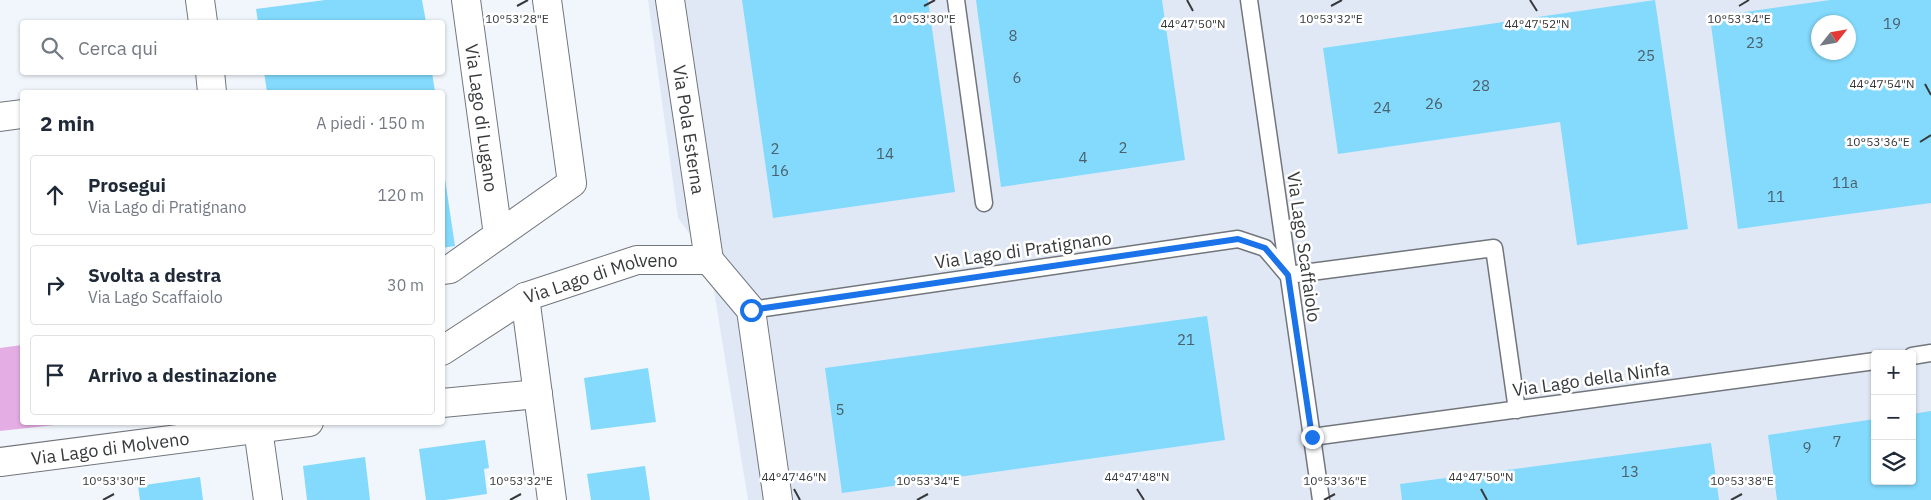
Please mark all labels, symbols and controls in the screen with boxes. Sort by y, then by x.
text: 10°53'28"E [485,11,549,26]
text: 10°53'30"E [892,11,956,26]
text: 10°53'32"E [1299,11,1363,26]
text: 10°53'34"E [1707,11,1771,26]
house number: 19 [1883,14,1901,33]
north arrow [1811,15,1856,60]
text: 44°47'50"N [1160,16,1226,31]
text: 44°47'52"N [1504,16,1570,31]
search box [20,20,445,75]
house number: 8 [1008,26,1018,45]
house number: 23 [1746,33,1764,52]
icon: search [38,34,66,62]
text: Cerca qui [78,36,158,60]
street label: Via Lago di Lugano [461,42,504,193]
house number: 25 [1637,46,1655,65]
street label: Via Pola Esterna [668,63,711,196]
house number: 6 [1012,68,1022,87]
house number: 28 [1472,76,1490,95]
text: 44°47'54"N [1849,76,1915,91]
house number: 26 [1425,94,1443,113]
house number: 24 [1373,98,1391,117]
text: 2 min [40,109,95,137]
text: A piedi · 150 m [316,113,425,133]
text: 10°53'36"E [1846,134,1910,149]
house number: 2 [1118,138,1128,157]
house number: 2 [770,139,780,158]
house number: 14 [876,144,894,163]
house number: 4 [1078,148,1088,167]
house number: 16 [771,161,789,180]
street label: Via Lago Scaffaiolo [1282,170,1326,324]
text: Prosegui [88,173,166,197]
house number: 11a [1832,173,1858,192]
icon: ahead [41,181,69,209]
text: 120 m [377,185,424,205]
house number: 11 [1767,187,1785,206]
text: Via Lago di Pratignano [88,197,246,217]
street label: Via Lago di Pratignano [933,226,1113,274]
street label: Via Lago di Molveno [521,248,678,308]
text: Svolta a destra [88,263,221,287]
icon: right [41,271,69,299]
text: 30 m [387,275,424,295]
text: Via Lago Scaffaiolo [88,287,223,307]
route start [740,299,763,322]
house number: 21 [1177,330,1195,349]
map controls [1871,350,1916,485]
button: + [1871,350,1916,395]
street label: Via Lago della Ninfa [1511,357,1671,401]
icon: arrive [41,361,69,389]
text: Arrivo a destinazione [88,363,277,387]
button: − [1871,395,1916,440]
house number: 5 [835,400,845,419]
street label: Via Lago di Molveno [30,426,191,469]
route end [1301,426,1324,449]
house number: 7 [1832,432,1842,451]
house number: 9 [1802,438,1812,457]
button: layers [1871,440,1916,485]
house number: 13 [1621,462,1639,481]
text: 44°47'46"N [761,469,827,484]
text: 44°47'48"N [1104,469,1170,484]
text: 44°47'50"N [1448,469,1514,484]
text: 10°53'30"E [82,473,146,488]
text: 10°53'32"E [489,473,553,488]
text: 10°53'34"E [896,473,960,488]
text: 10°53'36"E [1303,473,1367,488]
text: 10°53'38"E [1710,473,1774,488]

